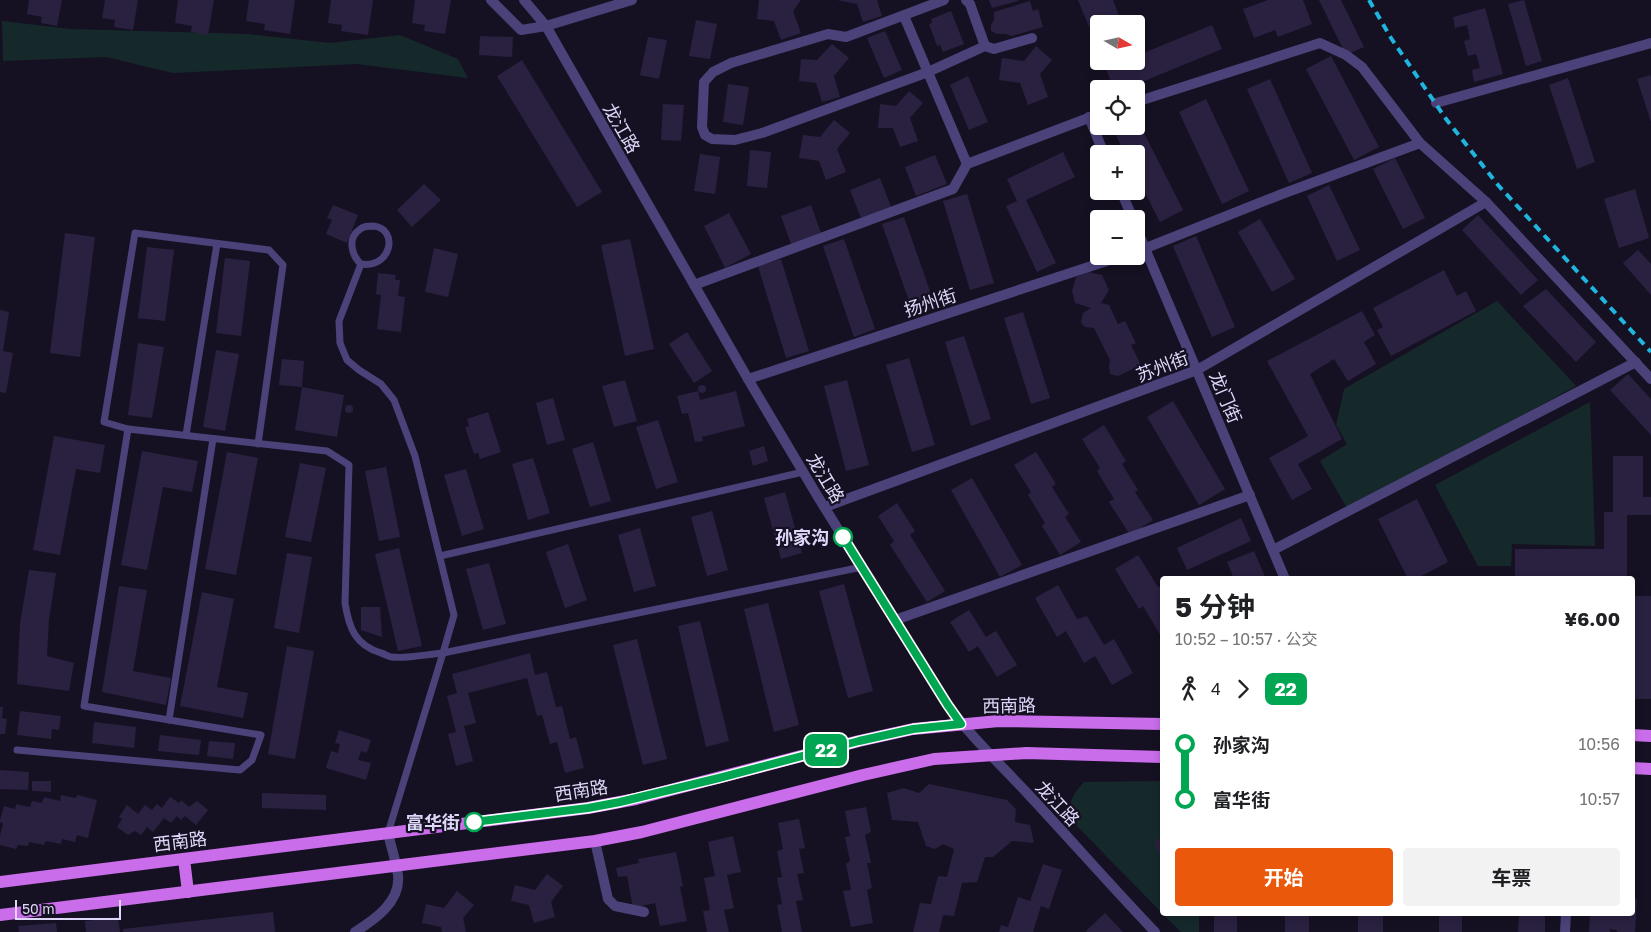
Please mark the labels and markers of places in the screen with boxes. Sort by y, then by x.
place label: 孙家沟 [775,526,829,548]
marker: 孙家沟 [833,527,853,547]
place label: 富华街 [406,811,460,833]
marker: 富华街 [464,812,484,832]

